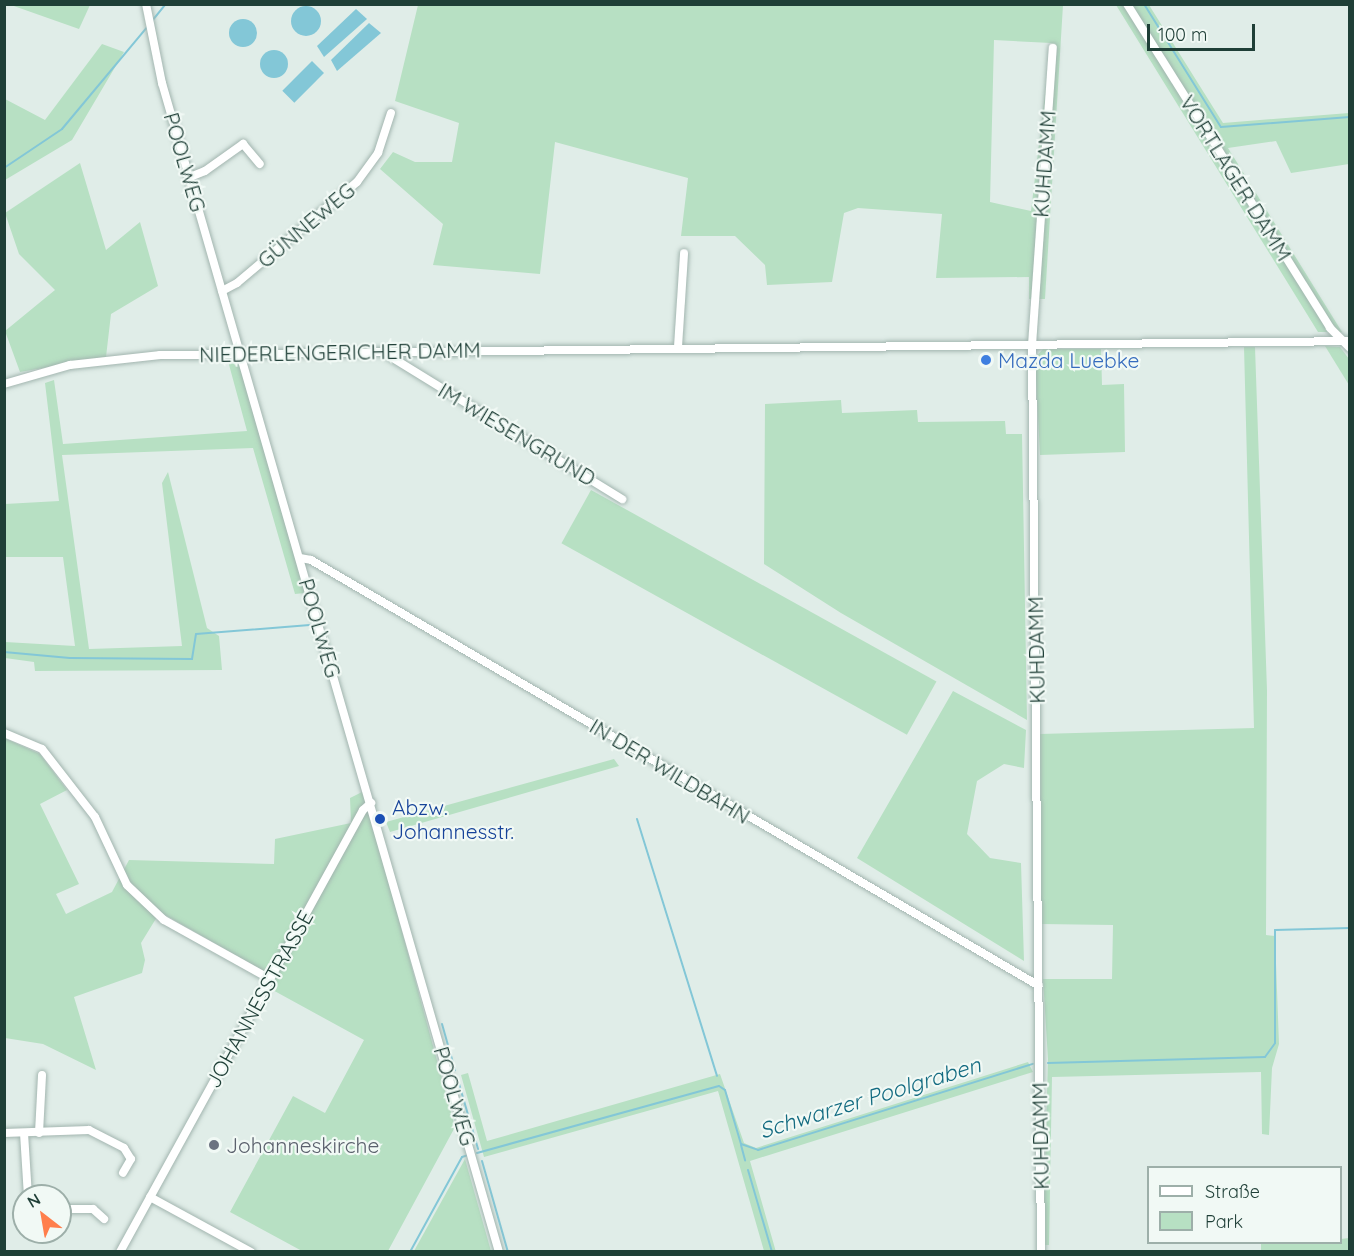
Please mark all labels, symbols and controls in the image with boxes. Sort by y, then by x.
scale bar [1150,12,1258,50]
text: 100 m [1158,23,1207,46]
street label: VORTLAGER DAMM [1175,91,1297,265]
street label: POOLWEG [159,109,211,215]
street label: KUHDAMM [1028,110,1060,218]
street label: GÜNNEWEG [252,177,360,273]
street label: NIEDERLENGERICHER DAMM [199,337,481,367]
place label: Mazda Luebke [998,347,1139,373]
marker: Mazda Luebke [979,353,993,367]
street label: IM WIESENGRUND [434,377,600,491]
street label: POOLWEG [294,575,346,681]
street label: KUHDAMM [1022,596,1050,704]
street label: IN DER WILDBAHN [585,713,755,829]
place label: Abzw. Johannesstr. [392,794,514,844]
marker: Abzw. Johannesstr. [373,812,387,826]
street label: JOHANNESSTRASSE [200,906,318,1092]
street label: POOLWEG [429,1043,481,1149]
water label: Schwarzer Poolgraben [756,1052,984,1144]
street label: KUHDAMM [1026,1082,1054,1190]
place label: Johanneskirche [226,1132,379,1158]
marker: Johanneskirche [207,1138,221,1152]
legend [1147,1166,1342,1244]
text: Straße [1205,1180,1260,1203]
north arrow [12,1184,72,1244]
text: N [24,1189,44,1212]
text: Park [1205,1210,1243,1233]

